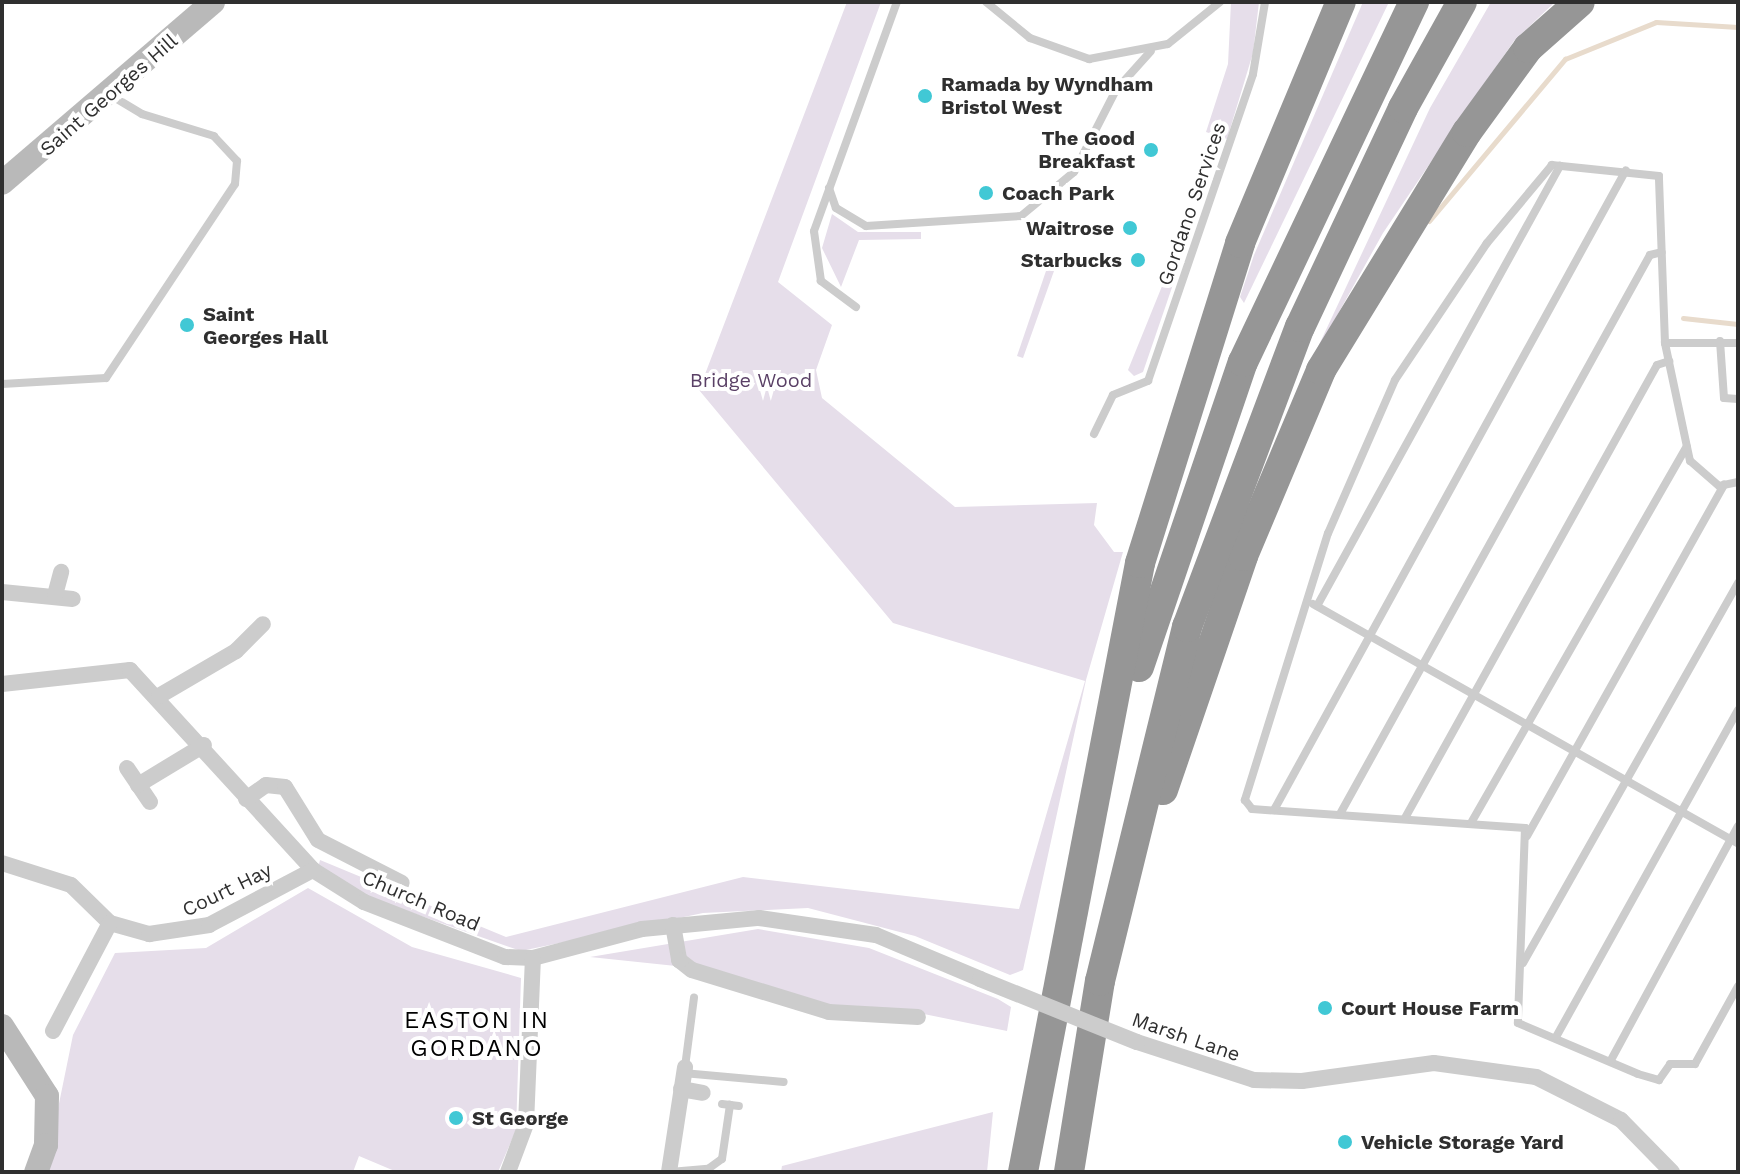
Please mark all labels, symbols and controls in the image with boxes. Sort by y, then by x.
street label: Saint Georges Hill [35,29,183,161]
place label: Ramada by Wyndham Bristol West [941,72,1154,119]
marker: Ramada by Wyndham Bristol West [916,87,934,105]
street label: Gordano Services [1153,119,1231,289]
place label: The Good Breakfast [1038,126,1135,173]
marker: The Good Breakfast [1142,141,1160,159]
place label: Coach Park [1002,181,1114,205]
marker: Coach Park [977,184,995,202]
place label: Waitrose [1026,216,1114,240]
marker: Waitrose [1121,219,1139,237]
place label: Starbucks [1021,248,1122,272]
marker: Starbucks [1129,251,1147,269]
place label: Saint Georges Hall [203,302,328,349]
marker: Saint Georges Hall [178,316,196,334]
park label: Bridge Wood [689,368,813,392]
street label: Court Hay [178,858,276,922]
street label: Church Road [359,865,483,937]
place label: Court House Farm [1341,996,1519,1020]
marker: Court House Farm [1316,999,1334,1017]
district label: EASTON IN GORDANO [404,1007,550,1063]
street label: Marsh Lane [1129,1007,1243,1067]
place label: St George [472,1106,569,1130]
marker: St George [447,1109,465,1127]
place label: Vehicle Storage Yard [1361,1130,1564,1154]
marker: Vehicle Storage Yard [1336,1133,1354,1151]

